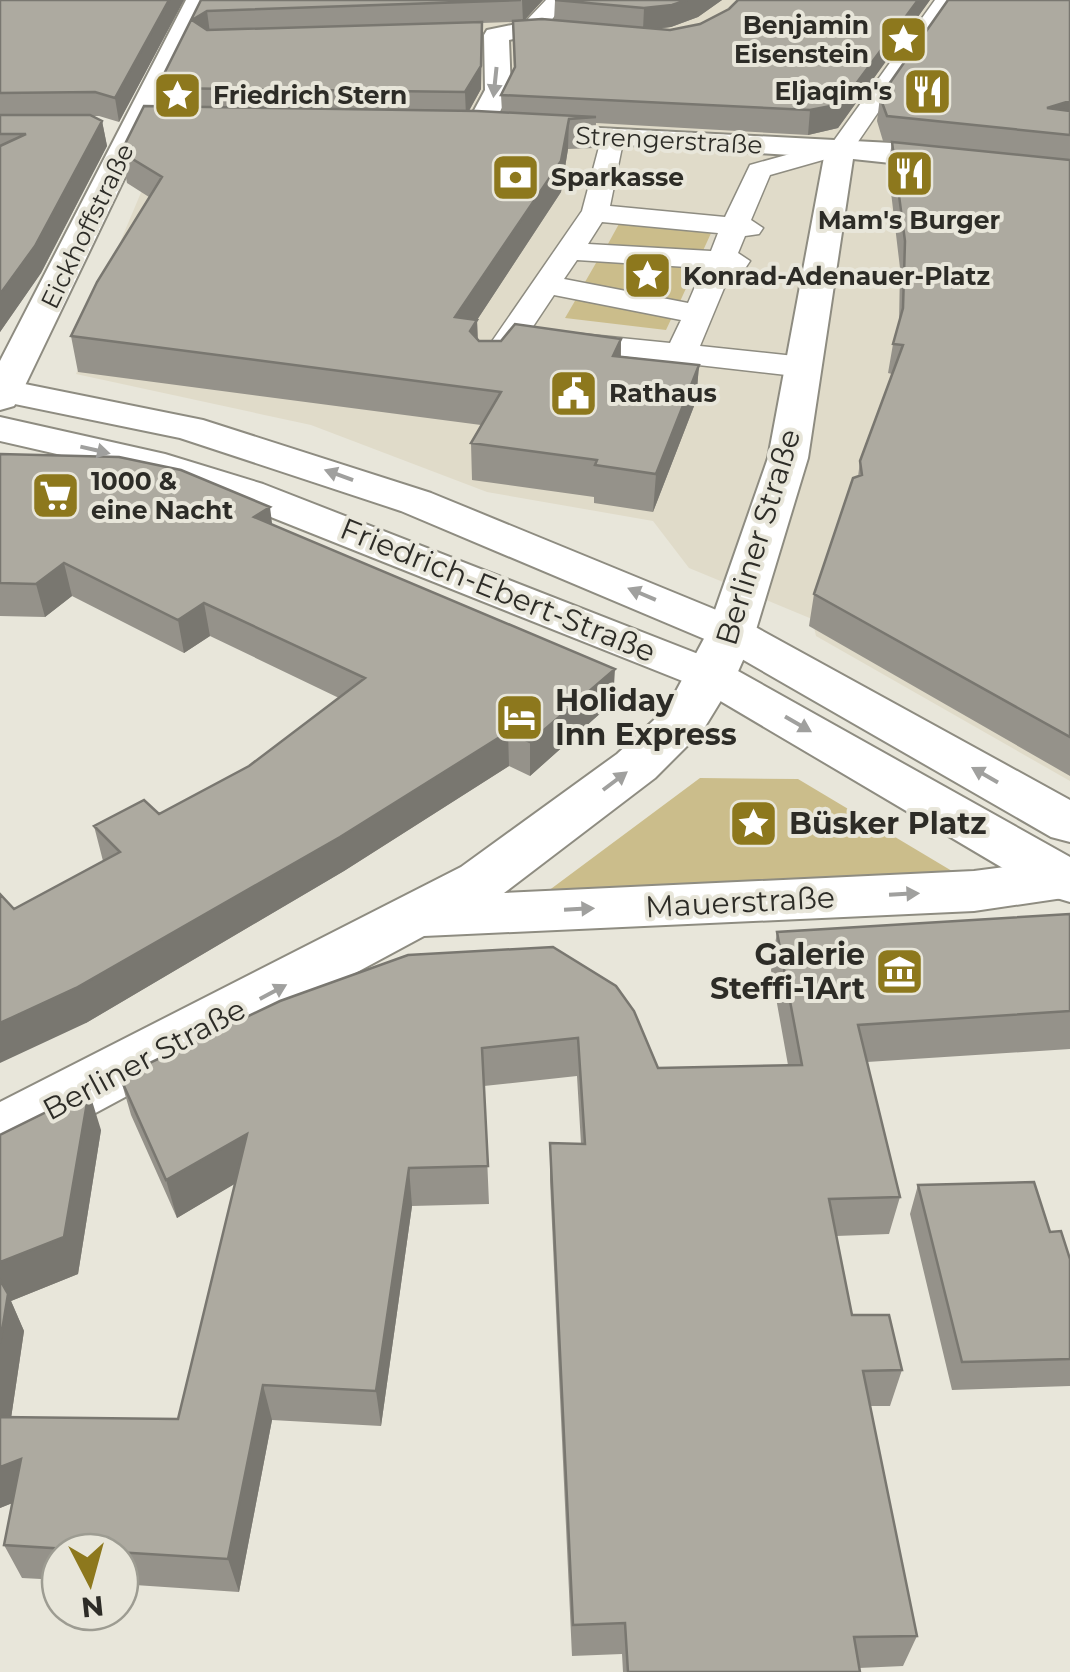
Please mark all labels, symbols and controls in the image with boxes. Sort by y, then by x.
place label: Benjamin Eisenstein [734,10,869,69]
place icon: Benjamin Eisenstein [878,13,930,65]
restaurant icon: Eljaqim's [901,65,953,117]
one-way arrow [487,67,503,98]
place icon: Friedrich Stern [152,69,204,121]
place label: Eljaqim's [774,76,892,106]
place label: Friedrich Stern [213,80,407,110]
street label: Strengerstraße [575,120,763,160]
street label: Eickhoffstraße [34,139,140,313]
restaurant icon: Mam's Burger [883,148,935,200]
bank icon: Sparkasse [490,151,542,203]
place label: Sparkasse [551,162,684,192]
place label: Mam's Burger [818,205,1000,235]
place icon: Konrad-Adenauer-Platz [622,250,674,302]
place label: Konrad-Adenauer-Platz [683,261,990,291]
public building icon: Rathaus [548,367,600,419]
place label: Rathaus [609,378,717,408]
street label: Berliner Straße [708,424,808,650]
one-way arrow [80,443,111,458]
place label: 1000 & eine Nacht [91,466,233,525]
one-way arrow [324,467,354,482]
supermarket icon: 1000 & eine Nacht [30,469,82,521]
street label: Friedrich-Ebert-Straße [335,510,661,670]
one-way arrow [626,586,656,602]
place label: Holiday Inn Express [555,682,737,753]
hotel icon: Holiday Inn Express [494,691,546,743]
one-way arrow [784,714,812,732]
one-way arrow [971,767,1000,784]
one-way arrow [602,772,628,792]
place icon: Büsker Platz [728,797,780,849]
place label: Büsker Platz [789,805,987,842]
street label: Mauerstraße [644,879,836,925]
one-way arrow [888,886,920,902]
one-way arrow [564,901,596,917]
place label: Galerie Steffi-1Art [710,936,865,1007]
museum icon: Galerie Steffi-1Art [874,945,926,997]
one-way arrow [259,984,288,1001]
street label: Berliner Straße [36,990,252,1128]
north arrow [40,1532,140,1632]
text: N [80,1589,106,1625]

